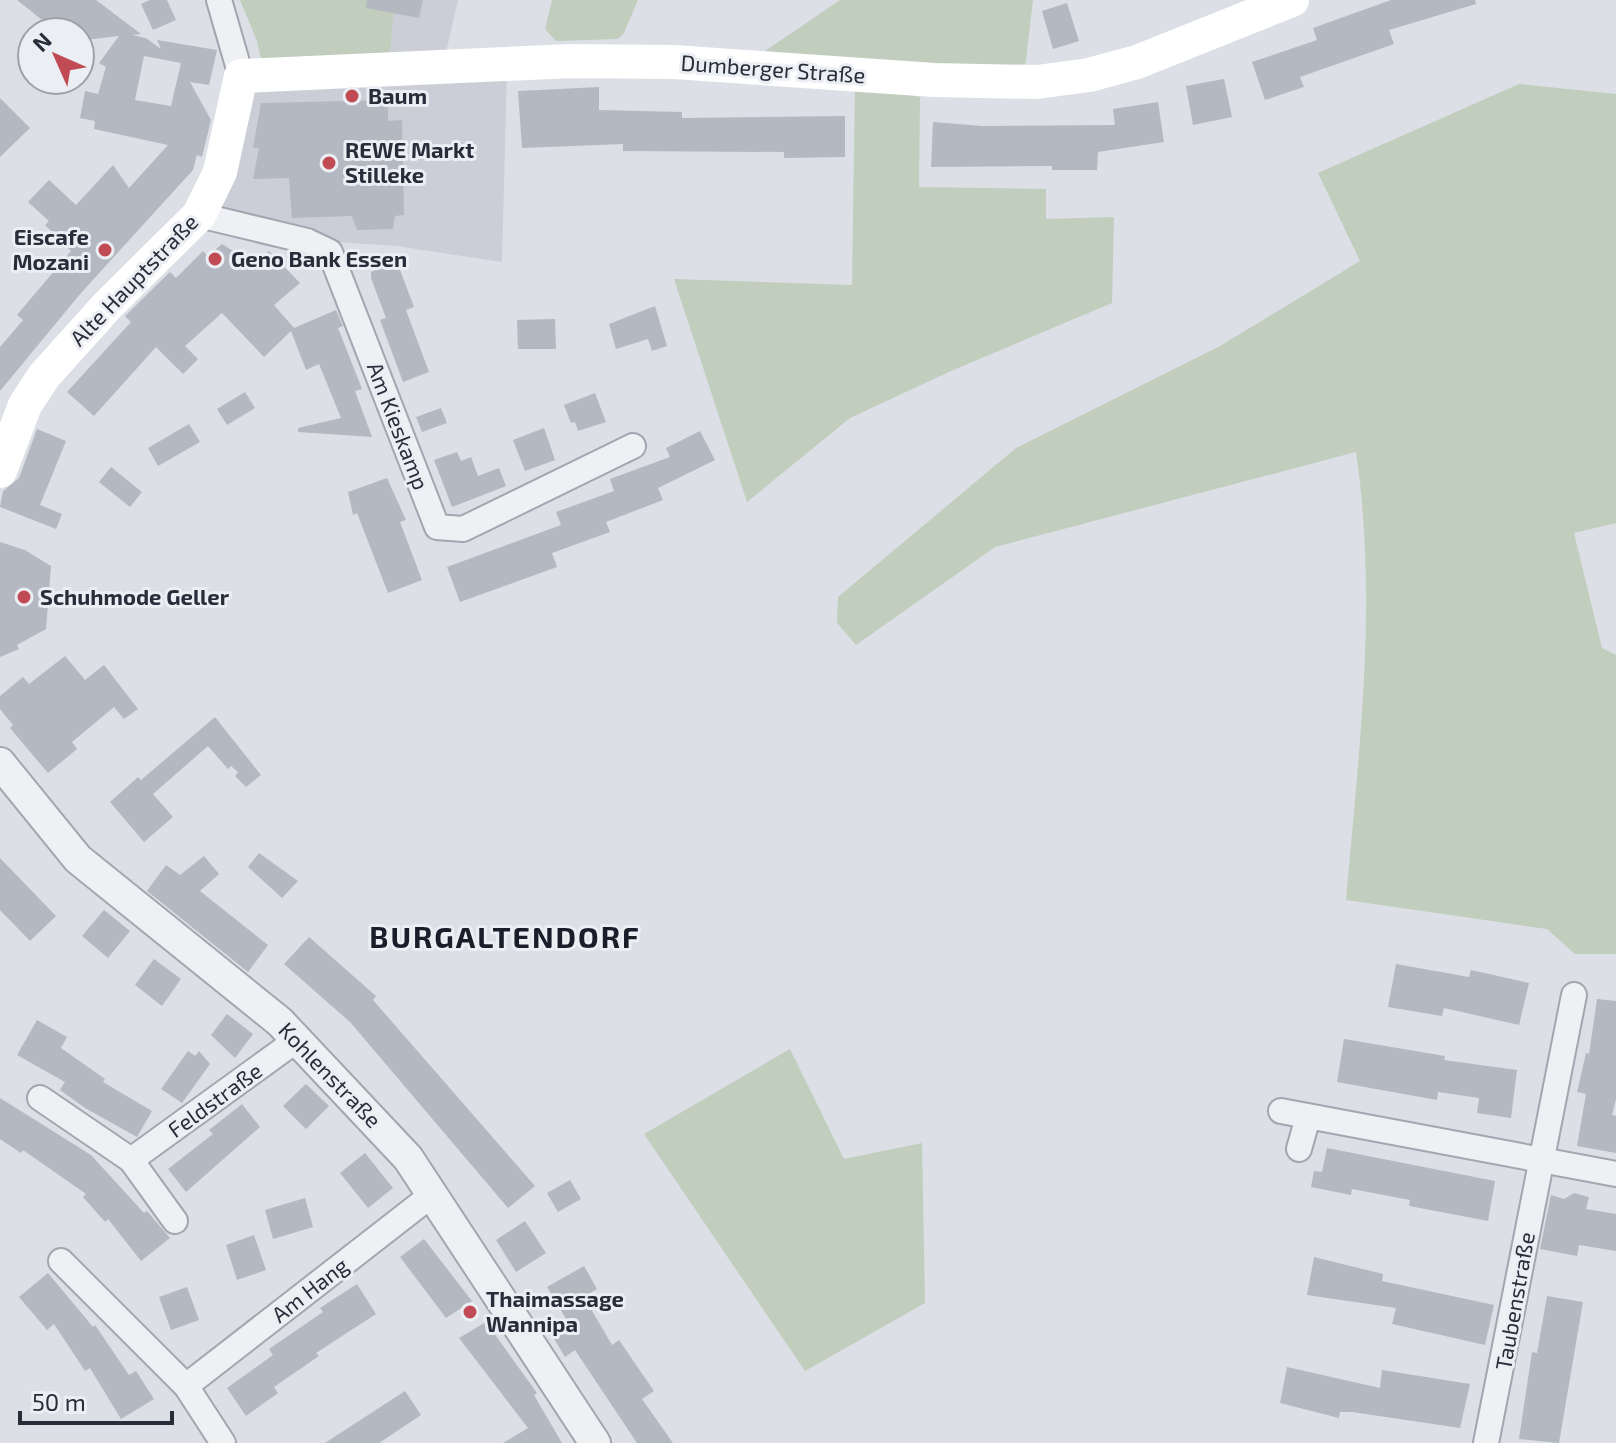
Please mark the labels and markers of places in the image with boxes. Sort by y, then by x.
place label: Baum [368,82,427,108]
marker: Baum [343,87,361,105]
place label: REWE Markt Stilleke [345,136,474,187]
marker: REWE Markt Stilleke [320,154,338,172]
place label: Eiscafe Mozani [12,223,89,274]
marker: Eiscafe Mozani [96,241,114,259]
place label: Geno Bank Essen [231,245,407,271]
marker: Geno Bank Essen [206,250,224,268]
place label: Schuhmode Geller [40,583,230,609]
marker: Schuhmode Geller [15,588,33,606]
place label: Thaimassage Wannipa [486,1285,624,1336]
marker: Thaimassage Wannipa [461,1303,479,1321]

